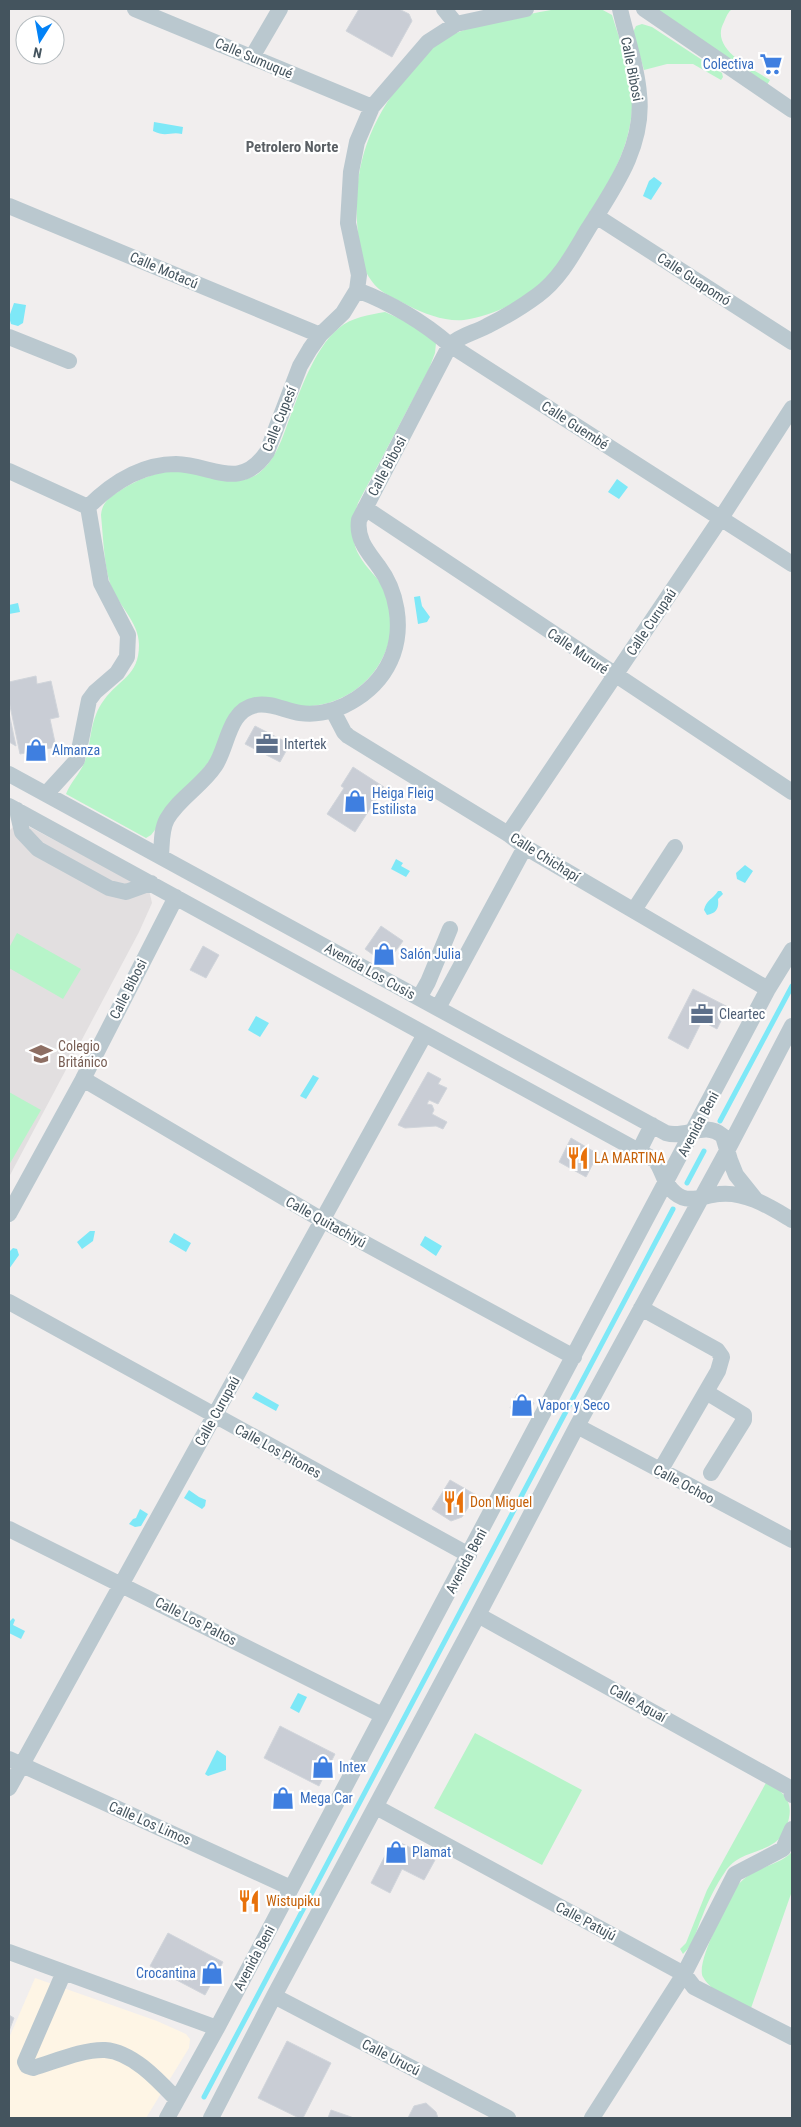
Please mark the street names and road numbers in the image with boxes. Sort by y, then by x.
street label: Calle Sumuqué [213,35,296,82]
street label: Calle Bibosi [618,35,646,103]
street label: Calle Motacú [127,248,201,292]
street label: Calle Guapomó [654,249,734,309]
street label: Calle Cupesí [259,384,300,454]
street label: Calle Guembé [539,397,612,453]
street label: Calle Bibosi [365,433,409,499]
street label: Calle Curupaú [623,586,679,658]
street label: Calle Mururé [545,625,612,677]
street label: Calle Chichapí [507,829,583,885]
street label: Avenida Los Cusis [322,940,418,1002]
street label: Calle Bibosi [106,956,150,1022]
street label: Avenida Beni [674,1089,722,1159]
street label: Calle Quitachiyú [283,1193,369,1251]
street label: Calle Curupaú [191,1373,243,1449]
street label: Calle Los Pitones [232,1421,324,1481]
street label: Calle Ochoo [651,1461,717,1507]
street label: Avenida Beni [442,1526,490,1596]
street label: Calle Los Paltos [153,1594,239,1648]
street label: Calle Aguaí [607,1681,670,1726]
street label: Calle Los Limos [107,1798,193,1848]
street label: Calle Patujú [553,1898,619,1944]
street label: Avenida Beni [230,1923,278,1993]
street label: Calle Urucú [359,2036,423,2078]

